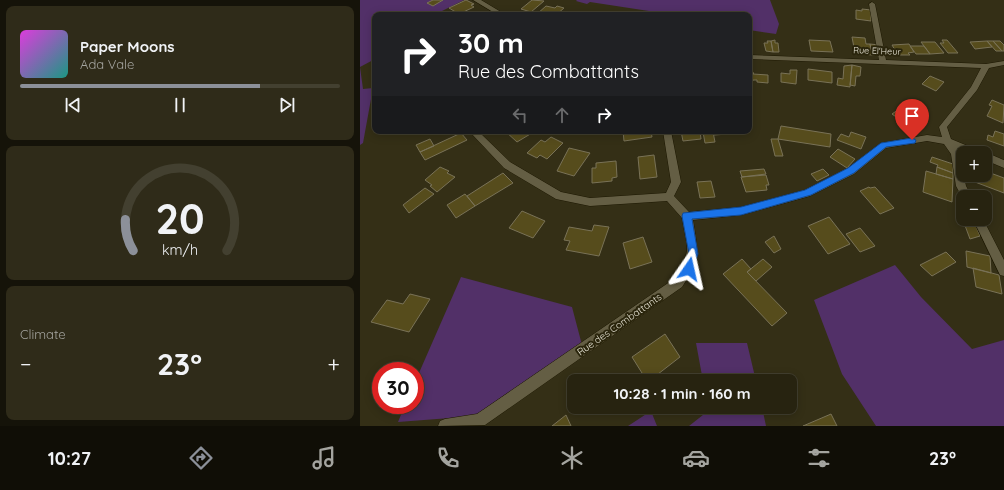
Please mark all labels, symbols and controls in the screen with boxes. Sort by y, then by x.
text: 30 m [458,25,524,60]
icon: right [392,28,444,80]
text: Paper Moons [80,37,175,56]
street label: Rue El'Heur [853,44,902,57]
text: Ada Vale [80,56,134,72]
text: Rue des Combattants [458,60,639,83]
icon: previous [62,94,84,116]
icon: pause [169,94,191,116]
icon: next [276,94,298,116]
pin [895,99,929,140]
icon: left [509,104,531,126]
icon: ahead [551,104,573,126]
icon: right [593,104,615,126]
icon: arrive [901,105,923,127]
map controls [956,146,992,226]
button: + [956,146,992,182]
button: − [956,190,992,226]
text: 20 [155,192,205,244]
text: km/h [162,241,198,259]
position arrow [668,248,710,290]
street label: Rue des Combattants [574,290,664,359]
text: Climate [20,326,66,342]
text: 23° [157,345,202,383]
text: − [20,350,31,378]
text: + [328,350,340,378]
speed limit sign: 30 [372,362,424,414]
text: 10:28 · 1 min · 160 m [613,384,751,403]
icon: directions [187,444,215,472]
icon: music [310,444,338,472]
icon: phone [434,444,462,472]
icon: climate [558,444,586,472]
icon: car [682,444,710,472]
icon: filters [805,444,833,472]
text: 10:27 [48,447,91,470]
text: 23° [929,447,956,470]

